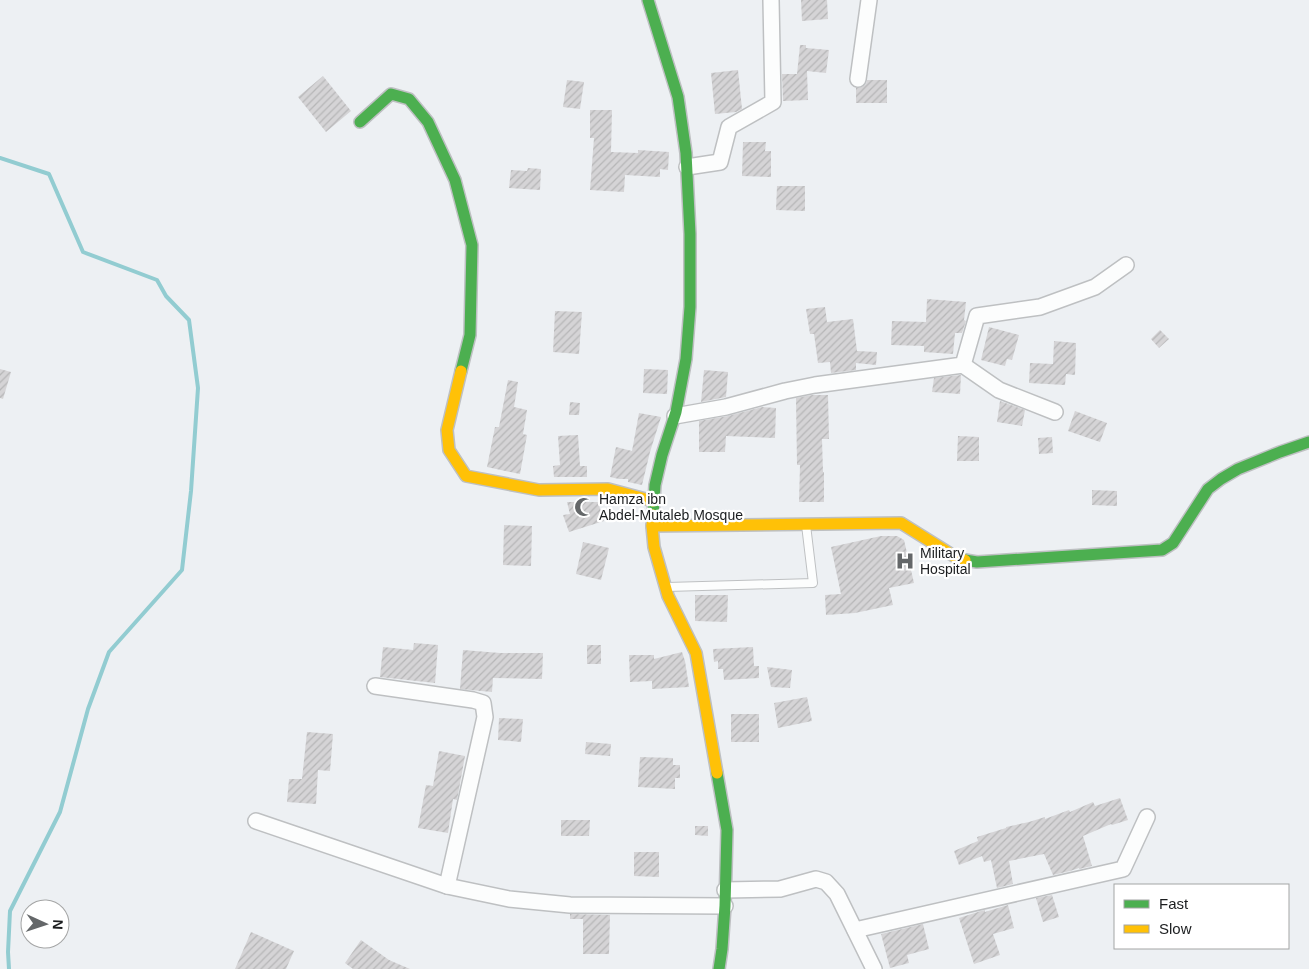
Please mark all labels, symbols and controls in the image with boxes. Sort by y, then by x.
place label: Hamza ibn Abdel-Mutaleb Mosque [599,491,743,523]
mosque icon: Hamza ibn Abdel-Mutaleb Mosque [573,496,595,518]
place label: Military Hospital [920,545,971,577]
hospital icon: Military Hospital [894,550,916,572]
legend [1114,884,1289,949]
text: Fast [1159,895,1189,912]
north arrow [20,899,70,949]
text: N [50,919,66,930]
text: Slow [1159,920,1192,937]

